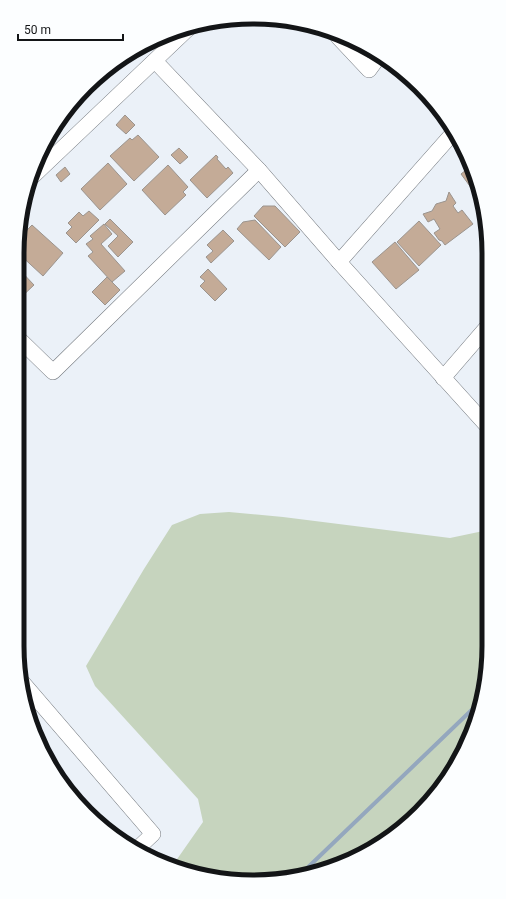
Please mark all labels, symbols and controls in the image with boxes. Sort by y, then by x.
scale bar [18,16,123,42]
text: 50 m [24,23,51,37]

